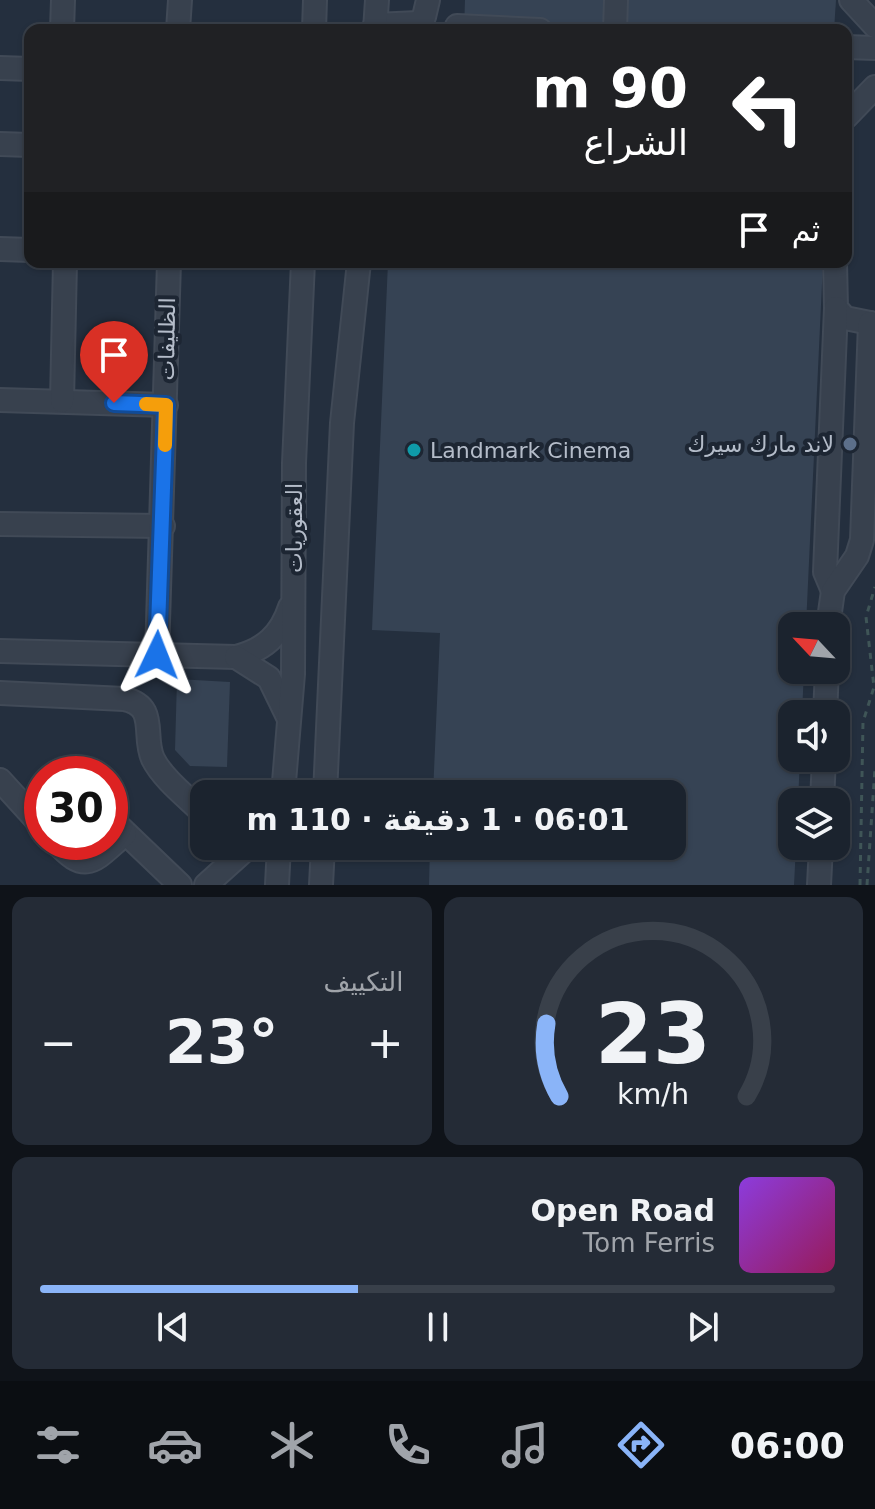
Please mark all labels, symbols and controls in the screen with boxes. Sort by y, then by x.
text: 90 m [532,55,688,120]
icon: left [716,56,820,160]
text: الشراع [584,122,688,163]
icon: arrive [732,208,776,252]
text: ثم [792,213,820,248]
street label: الظليفات [154,297,180,381]
pin [80,321,148,403]
icon: arrive [92,333,136,377]
place label: لاند مارك سيرك [687,432,834,457]
marker: لاند مارك سيرك [841,435,859,453]
place label: Landmark Cinema [430,438,631,463]
marker: Landmark Cinema [405,441,423,459]
street label: العقوريات [282,483,307,573]
north arrow [778,612,850,684]
map controls [778,612,850,860]
position arrow [115,613,199,697]
button: sound [778,700,850,772]
speed limit sign: 30 [24,756,128,860]
button: layers [778,788,850,860]
text: 06:01 · 1 دقيقة · 110 m [247,802,629,837]
text: التكييف [324,967,404,997]
text: 23 [595,986,711,1083]
text: 23° [165,1007,279,1077]
text: − [40,1017,77,1068]
text: + [367,1017,404,1068]
text: km/h [617,1077,689,1111]
text: Open Road [530,1193,715,1228]
text: Tom Ferris [583,1228,715,1258]
icon: previous [151,1305,195,1349]
icon: pause [416,1305,460,1349]
icon: next [681,1305,725,1349]
icon: filters [30,1417,86,1473]
icon: car [147,1417,203,1473]
icon: climate [264,1417,320,1473]
icon: phone [380,1417,436,1473]
icon: music [497,1417,553,1473]
icon: directions [613,1417,669,1473]
text: 06:00 [730,1425,845,1466]

